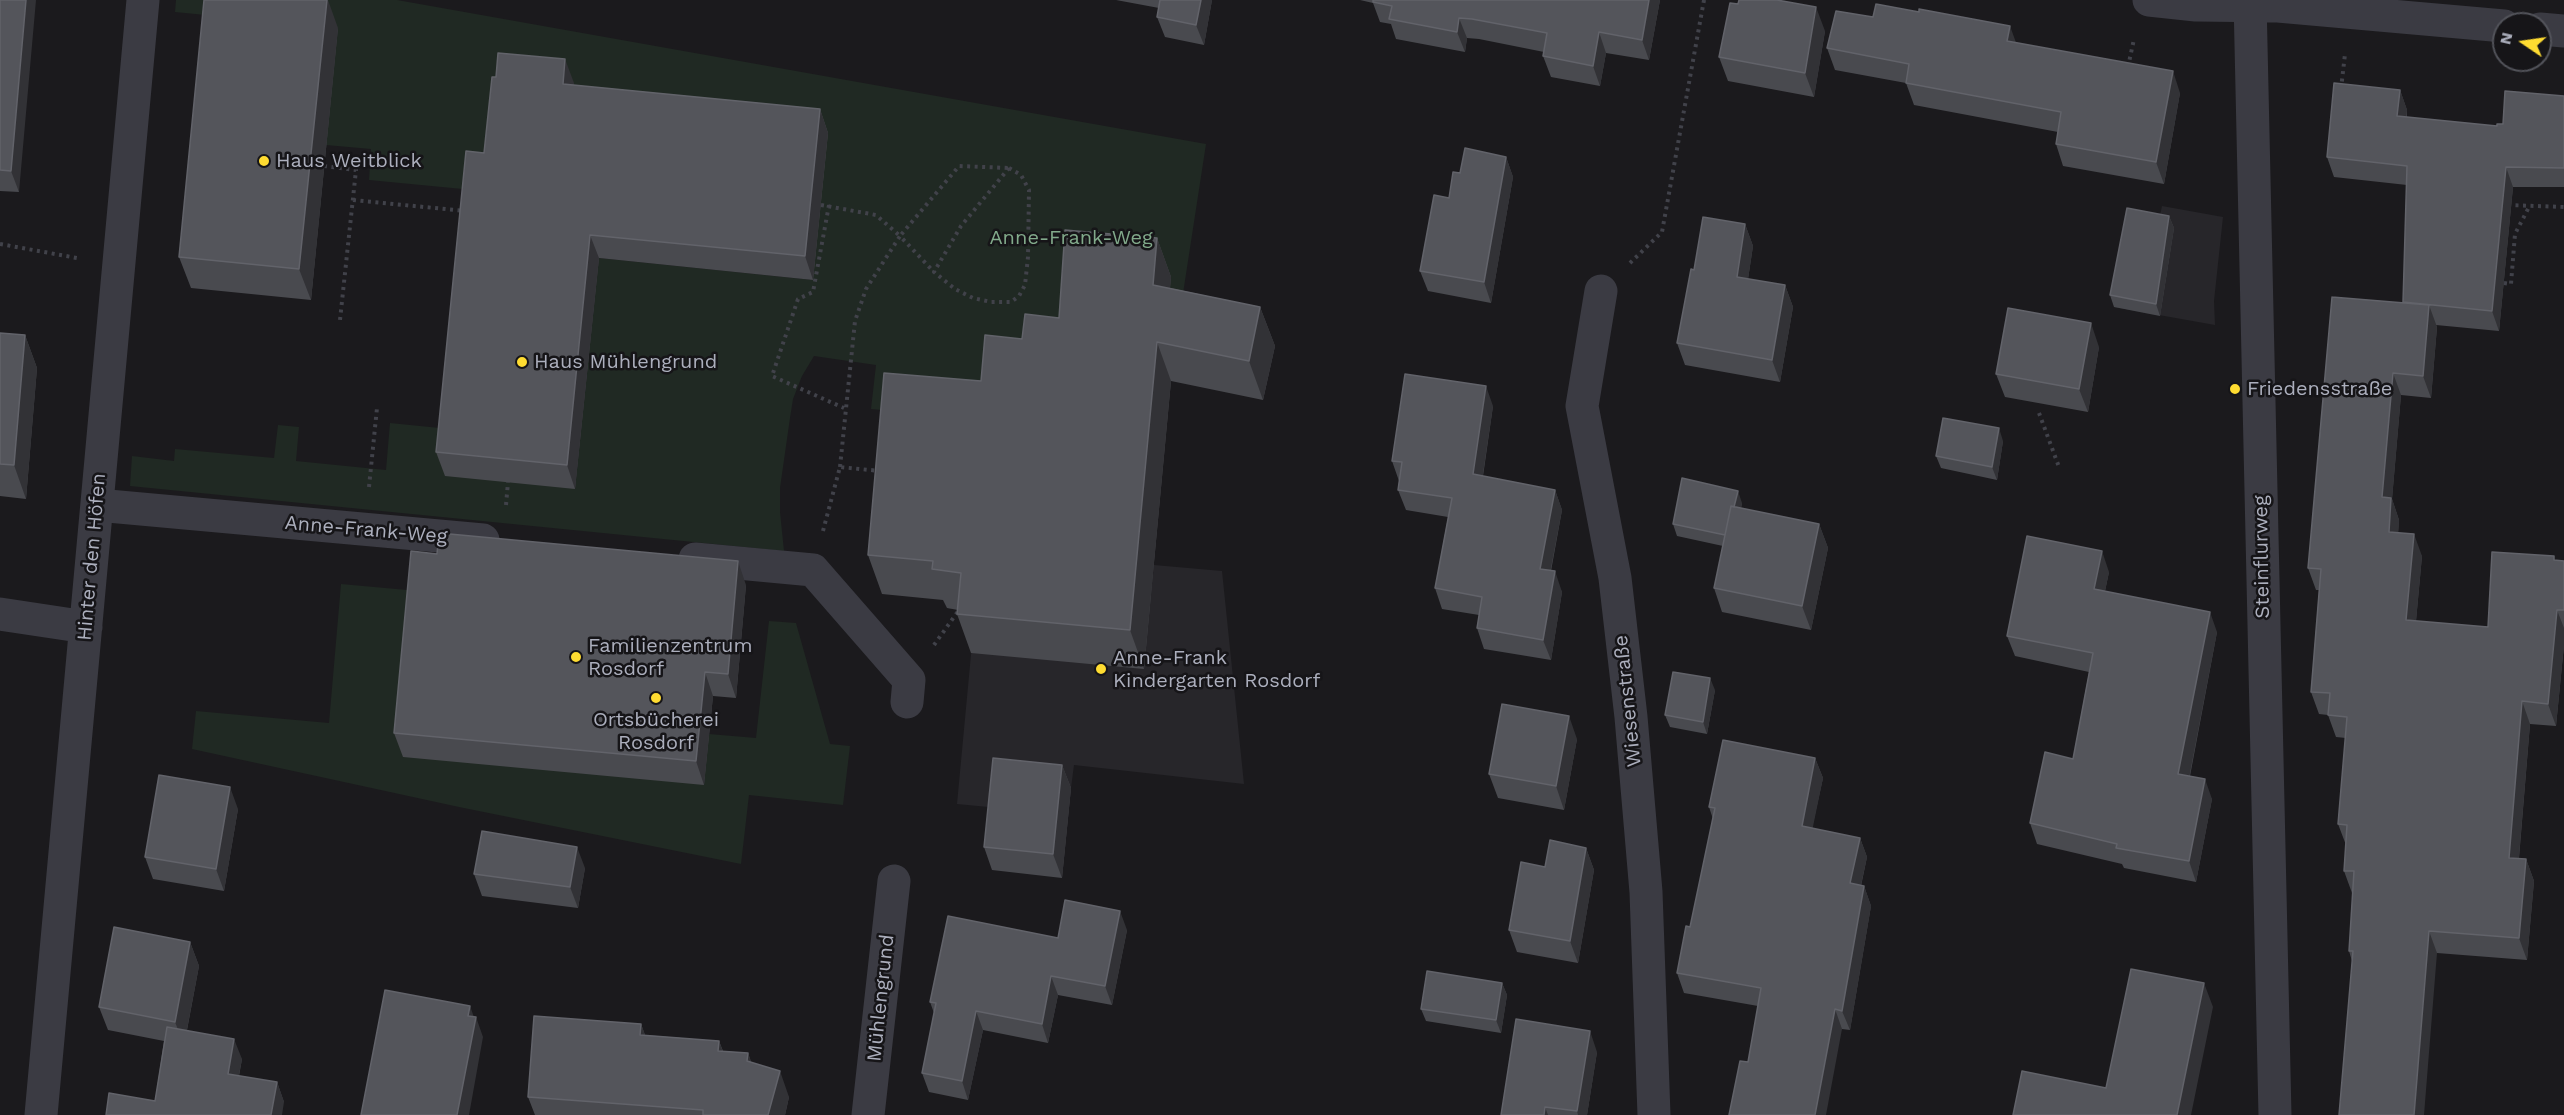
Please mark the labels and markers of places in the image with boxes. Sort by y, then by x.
place label: Haus Weitblick [276,149,422,173]
marker: Haus Weitblick [257,154,271,168]
place label: Haus Mühlengrund [534,350,717,374]
marker: Haus Mühlengrund [515,355,529,369]
place label: Friedensstraße [2247,377,2392,401]
marker: Friedensstraße [2228,382,2242,396]
place label: Familienzentrum Rosdorf [588,634,752,681]
place label: Anne-Frank Kindergarten Rosdorf [1113,646,1320,693]
marker: Familienzentrum Rosdorf [569,650,583,664]
marker: Anne-Frank Kindergarten Rosdorf [1094,662,1108,676]
marker: Ortsbücherei Rosdorf [649,691,663,705]
place label: Ortsbücherei Rosdorf [593,708,719,755]

